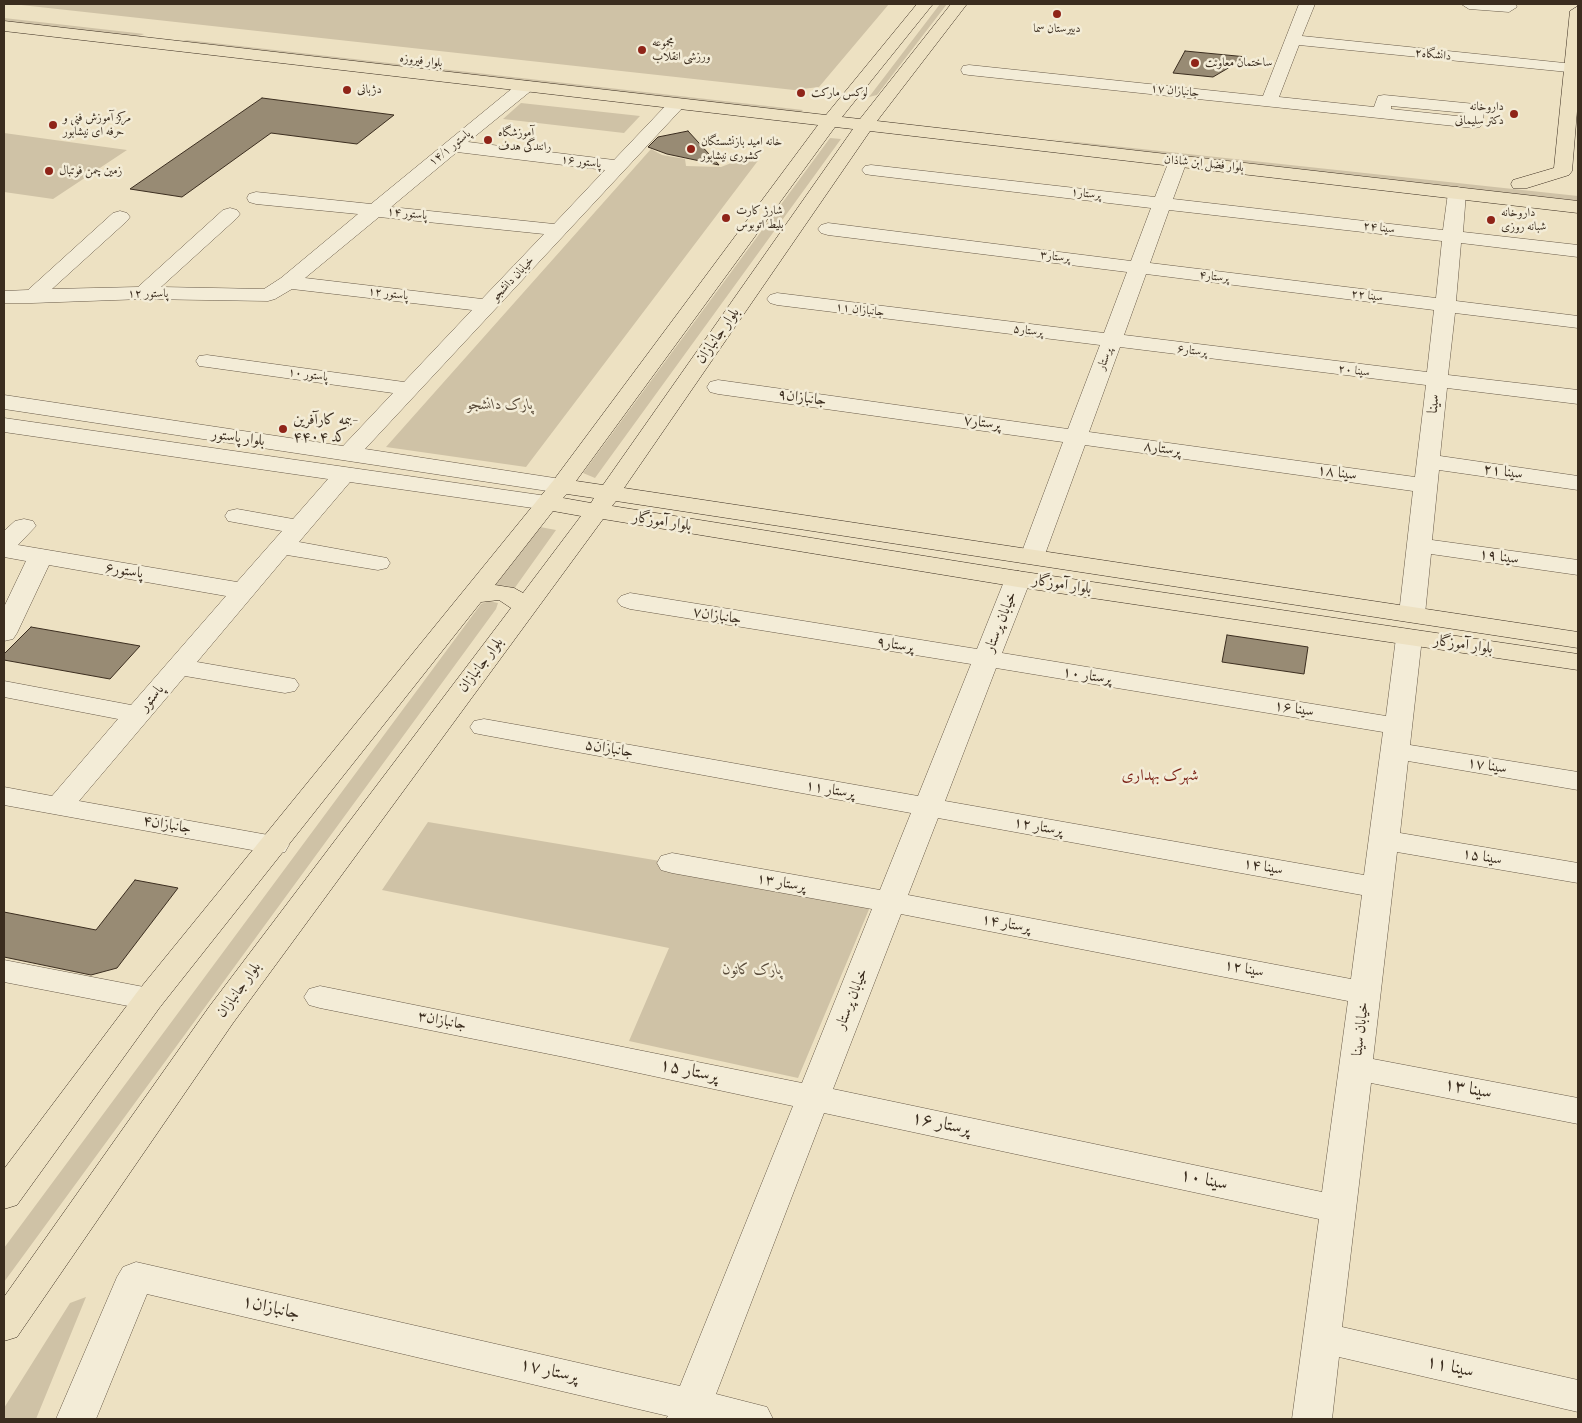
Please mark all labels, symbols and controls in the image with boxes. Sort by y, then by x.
marker: دبیرستان سما [1051,8,1063,20]
place label: دبیرستان سما [1033,22,1081,36]
place label: مجموعه ورزشی انقلاب [652,36,711,64]
marker: مجموعه ورزشی انقلاب [636,44,648,56]
street label: دانشگاه۲ [1414,46,1452,64]
street label: بلوار فیروزه [399,51,443,71]
place label: ساختمان معاونت [1205,56,1272,70]
marker: ساختمان معاونت [1189,57,1201,69]
street label: جانبازان ۱۷ [1150,81,1200,101]
place label: دژبانی [357,83,382,97]
marker: دژبانی [341,84,353,96]
place label: لوکس مارکت [811,86,868,100]
marker: لوکس مارکت [795,87,807,99]
place label: داروخانه دکتر سلیمانی [1455,100,1504,128]
marker: داروخانه دکتر سلیمانی [1508,108,1520,120]
place label: مرکز آموزش فنی و حرفه ای نیشابور [63,111,131,139]
marker: مرکز آموزش فنی و حرفه ای نیشابور [47,119,59,131]
place label: آموزشگاه رانندگی هدف [498,126,551,154]
street label: پاستور ۱۴/۱ [426,127,474,169]
marker: آموزشگاه رانندگی هدف [482,134,494,146]
place label: خانه امید بازنشستگان کشوری نیشابور [701,135,782,163]
marker: خانه امید بازنشستگان کشوری نیشابور [685,143,697,155]
street label: پاستور ۱۶ [560,152,602,172]
street label: بلوار فضل ابن شاذان [1163,153,1245,175]
place label: زمین چمن فوتبال [59,164,122,178]
marker: زمین چمن فوتبال [43,165,55,177]
street label: پرستار۱ [1070,185,1102,203]
place label: شارژ کارت بلیط اتوبوس [736,204,784,232]
street label: پاستور ۱۴ [386,205,428,223]
place label: داروخانه شبانه روزی [1501,206,1546,234]
marker: شارژ کارت بلیط اتوبوس [720,212,732,224]
marker: داروخانه شبانه روزی [1485,214,1497,226]
street label: سینا ۲۴ [1362,219,1396,237]
street label: پرستار۳ [1039,248,1071,266]
street label: خیابان دانشجو [489,254,537,304]
street label: پرستار۴ [1198,268,1230,286]
street label: پاستور ۱۲ [367,284,409,304]
street label: ۱۲ پاستور [128,287,168,301]
street label: سینا ۲۲ [1350,287,1384,305]
street label: جانبازان ۱۱ [835,300,885,320]
street label: بلوار جانبازان [692,304,744,368]
street label: پرستار۵ [1012,322,1044,340]
street label: پرستار۶ [1176,342,1208,360]
street label: پرستار [1094,346,1116,372]
street label: سینا ۲۰ [1337,362,1371,380]
street label: پاستور ۱۰ [287,365,329,385]
street label: جانبازان۹ [776,386,828,410]
street label: سینا [1424,393,1444,415]
park label: پارک دانشجو [467,396,533,414]
place label: بیمه کارآفرین- کد ۴۴۰۴ [293,411,356,446]
street label: پرستار۷ [962,411,1002,435]
marker: بیمه کارآفرین- کد ۴۴۰۴ [277,423,289,435]
street label: بلوار پاستور [210,425,266,451]
street label: پرستار۸ [1142,437,1182,461]
street label: سینا ۲۱ [1482,460,1524,484]
street label: سینا ۱۸ [1316,461,1358,485]
street label: بلوار آموزگار [631,508,693,536]
street label: سینا ۱۹ [1478,545,1520,569]
street label: پاستور۶ [104,559,144,583]
street label: بلوار آموزگار [1031,571,1093,599]
street label: خیابان پرستار [981,589,1021,655]
street label: جانبازان۷ [691,603,743,629]
street label: بلوار آموزگار [1432,632,1494,658]
street label: پرستار۹ [875,633,915,657]
street label: بلوار جانبازان [454,634,508,696]
street label: پرستار ۱۰ [1061,663,1113,689]
street label: پاستور [136,681,168,715]
street label: سینا ۱۶ [1273,697,1315,721]
street label: جانبازان۵ [583,736,635,762]
street label: سینا ۱۷ [1466,754,1508,778]
district label: شهرک بهداری [1122,766,1198,786]
street label: پرستار ۱۱ [804,777,856,803]
street label: جانبازان۴ [141,812,193,838]
street label: پرستار ۱۲ [1012,814,1064,840]
street label: سینا ۱۵ [1461,845,1503,869]
street label: سینا ۱۴ [1242,855,1284,879]
street label: پرستار ۱۳ [755,870,807,896]
street label: پرستار ۱۴ [980,910,1032,938]
street label: سینا ۱۲ [1223,956,1265,982]
street label: بلوار جانبازان [213,959,265,1021]
park label: پارک کانون [722,961,782,979]
street label: خیابان پرستار [832,966,872,1032]
street label: خیابان سینا [1349,1001,1373,1057]
street label: جانبازان۳ [416,1007,468,1035]
street label: پرستار ۱۵ [658,1054,720,1088]
street label: سینا ۱۳ [1442,1074,1494,1104]
street label: پرستار ۱۶ [910,1107,972,1141]
street label: سینا ۱۰ [1178,1164,1230,1196]
street label: جانبازان۱ [240,1291,302,1325]
street label: سینا ۱۱ [1424,1351,1476,1383]
street label: پرستار ۱۷ [518,1354,580,1388]

